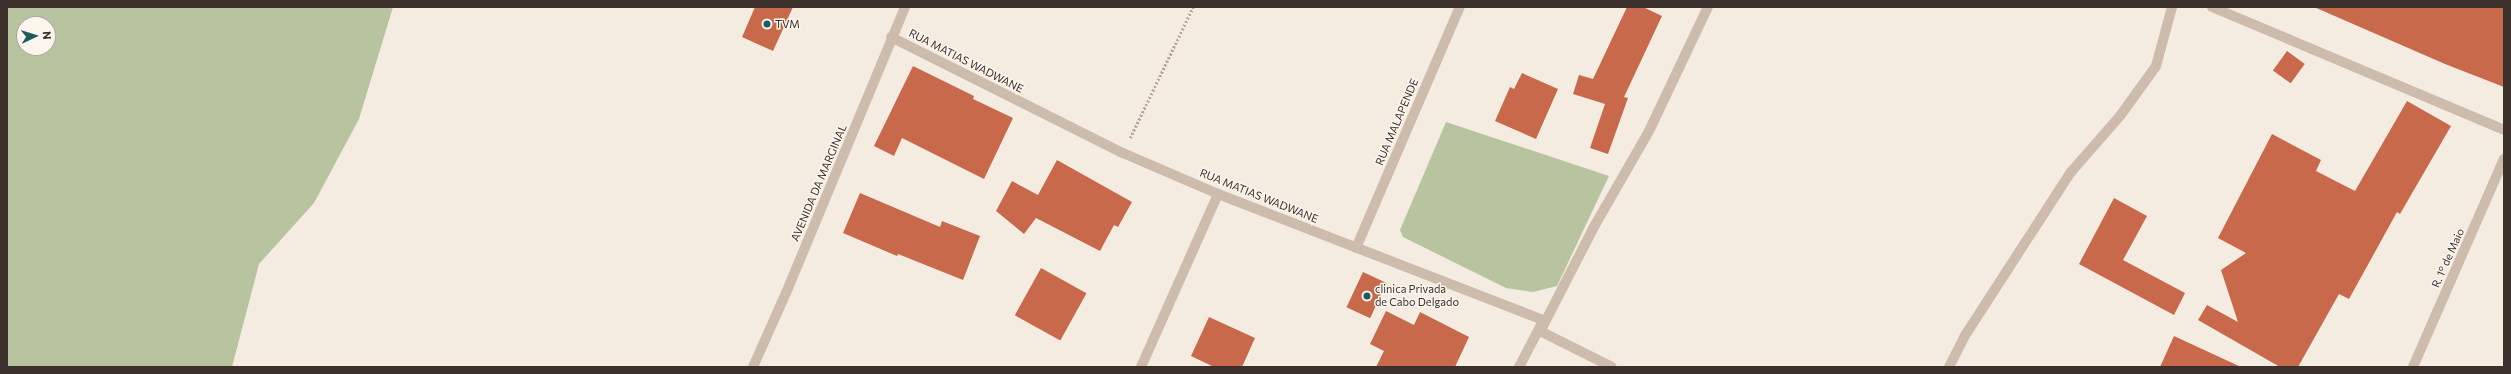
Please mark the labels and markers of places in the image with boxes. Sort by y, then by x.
place label: TVM [775,17,800,31]
marker: TVM [762,19,772,29]
place label: clinica Privada de Cabo Delgado [1375,283,1459,309]
marker: clinica Privada de Cabo Delgado [1362,291,1372,301]

